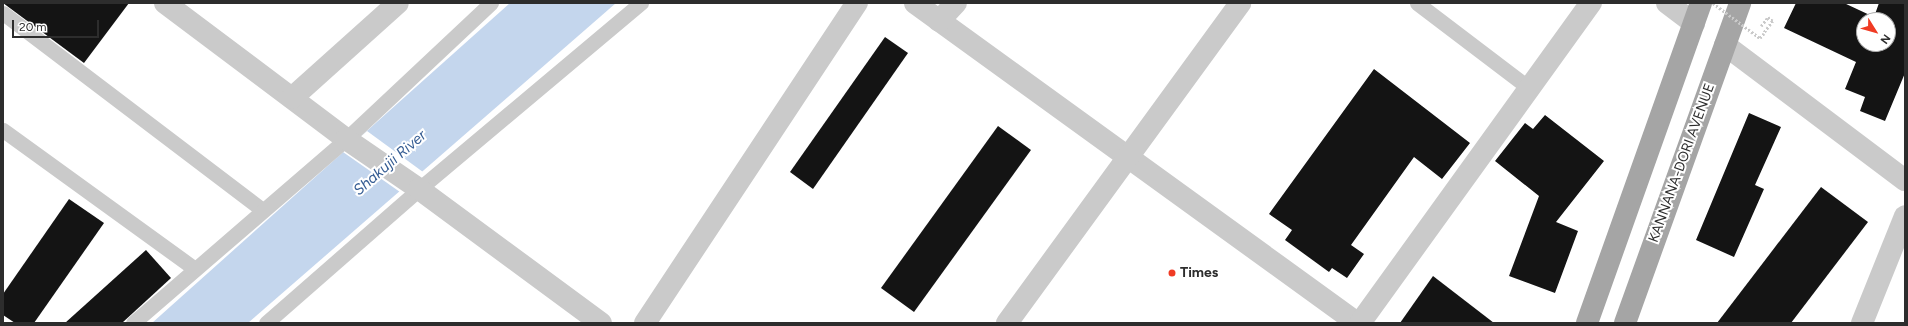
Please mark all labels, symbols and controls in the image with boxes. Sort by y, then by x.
scale bar [14,12,101,38]
north arrow [1856,12,1896,52]
text: 20 m [19,20,47,34]
text: N [1877,32,1893,46]
street label: KANNANA-DORI AVENUE [1645,81,1719,245]
water label: Shakujii River [350,127,430,199]
place label: Times [1180,265,1218,281]
marker: Times [1167,268,1177,278]

